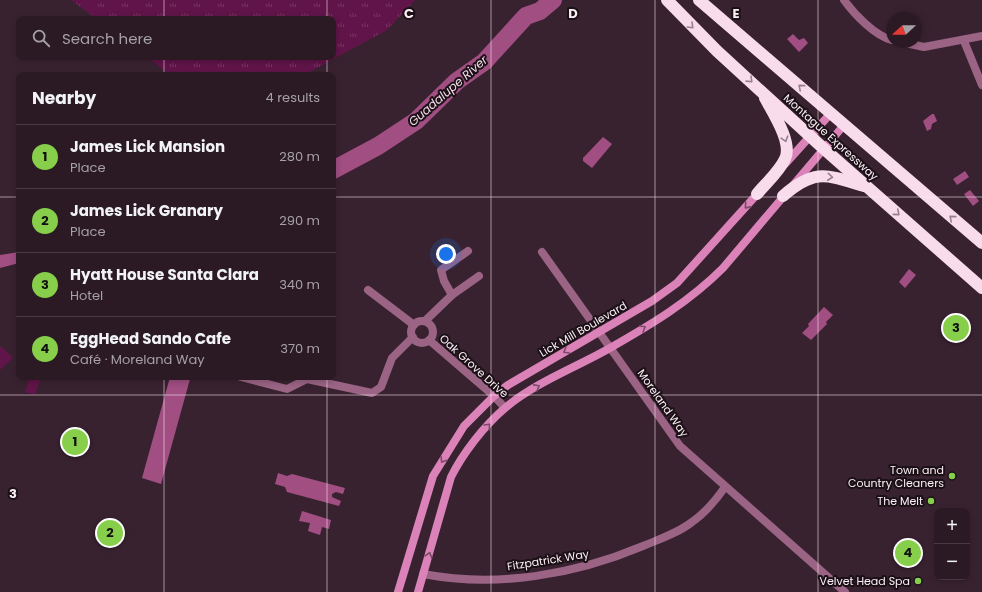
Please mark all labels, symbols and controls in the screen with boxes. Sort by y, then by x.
text: C [404,4,414,23]
text: D [568,4,578,23]
text: E [732,4,740,23]
north arrow [886,12,922,48]
search box [16,16,336,60]
one-way arrow [686,21,694,29]
icon: search [30,27,52,49]
text: Search here [62,28,152,49]
water label: Guadalupe River [404,51,491,130]
one-way arrow [745,76,753,83]
one-way arrow [798,85,806,92]
text: Nearby [32,86,96,110]
text: 4 results [266,88,320,107]
street label: Montague Expressway [780,90,883,185]
text: James Lick Mansion [70,136,225,157]
one-way arrow [780,136,789,143]
text: 1 [43,147,47,166]
text: 280 m [279,147,320,166]
text: Place [70,158,105,177]
one-way arrow [827,173,833,182]
text: James Lick Granary [70,200,223,221]
one-way arrow [745,201,752,208]
one-way arrow [892,208,900,215]
text: 2 [41,211,49,230]
text: 290 m [279,211,320,230]
one-way arrow [950,215,957,222]
text: Place [70,222,105,241]
your location [436,244,456,264]
text: Hyatt House Santa Clara [70,264,259,285]
text: 3 [41,275,49,294]
text: 340 m [279,275,320,294]
text: Hotel [70,286,103,305]
street label: Lick Mill Boulevard [536,297,630,361]
pin: 3 [943,313,969,343]
one-way arrow [639,325,646,332]
text: EggHead Sando Cafe [70,328,231,349]
street label: Oak Grove Drive [436,331,512,401]
text: 4 [41,339,49,358]
text: 370 m [280,339,320,358]
one-way arrow [563,347,570,354]
text: Café · Moreland Way [70,350,205,369]
street label: Moreland Way [634,366,693,441]
one-way arrow [533,385,540,392]
one-way arrow [484,424,491,431]
pin: 1 [62,427,88,457]
one-way arrow [441,456,448,463]
place label: Town and Country Cleaners [848,462,944,491]
marker: Town and Country Cleaners [947,471,957,481]
text: 3 [9,484,17,503]
place label: The Melt [877,493,923,509]
marker: The Melt [926,496,936,506]
map controls [934,508,970,580]
button: + [934,508,970,544]
pin: 2 [97,518,123,548]
pin: 4 [895,538,921,568]
button: − [934,544,970,580]
street label: Fitzpatrick Way [506,546,591,574]
one-way arrow [424,551,433,558]
place label: Velvet Head Spa [820,573,910,589]
marker: Velvet Head Spa [913,576,923,586]

